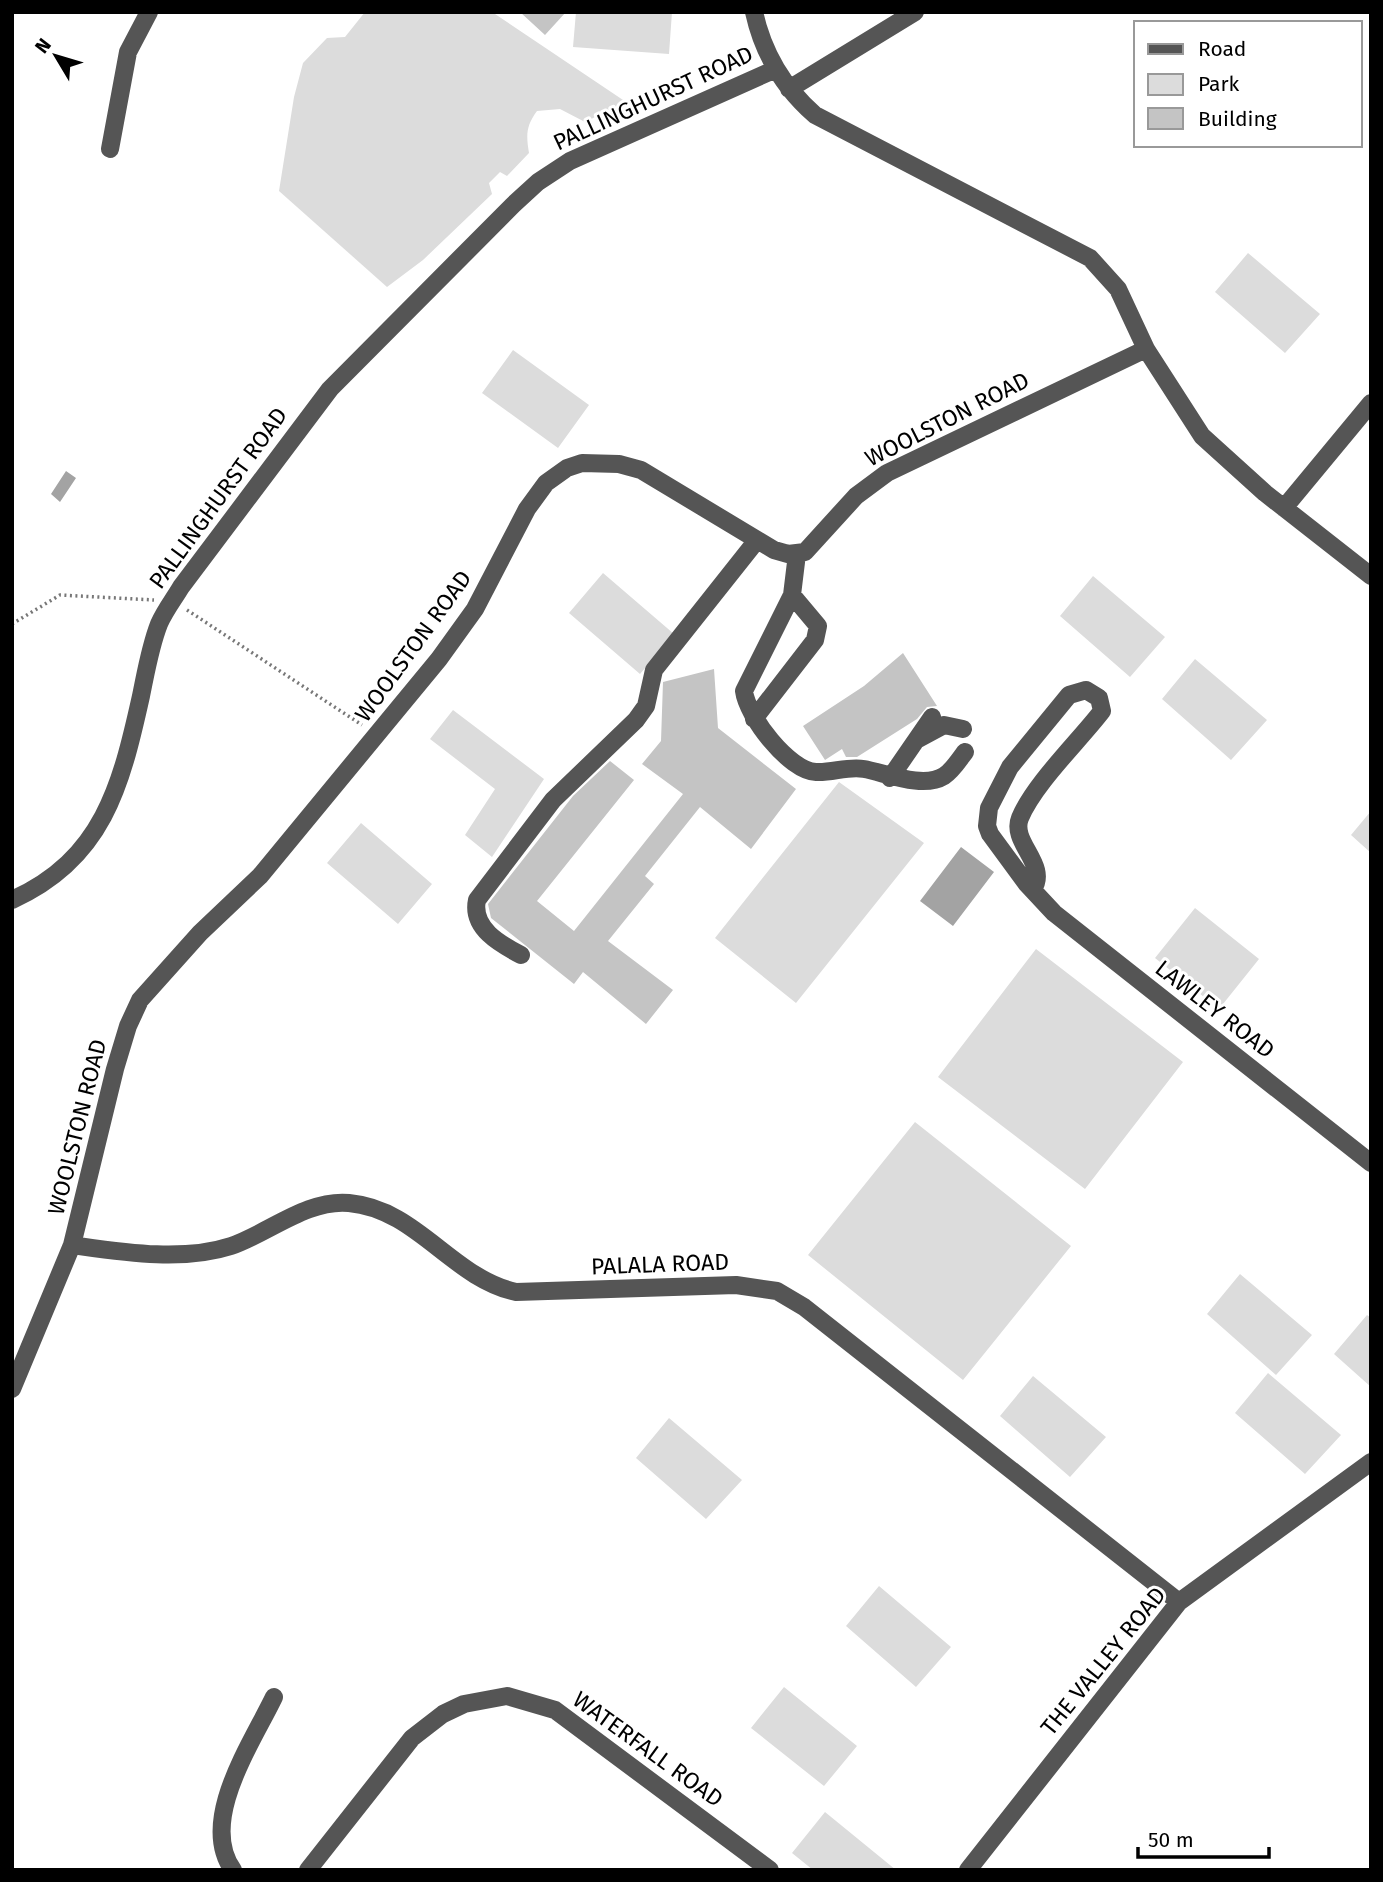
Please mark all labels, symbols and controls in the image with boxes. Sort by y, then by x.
north arrow [21,21,91,91]
legend [1134,21,1362,147]
text: N [30,34,56,58]
text: Road [1198,36,1246,62]
street label: PALLINGHURST ROAD [549,39,757,157]
text: Park [1198,71,1240,97]
text: Building [1198,106,1277,132]
street label: WOOLSTON ROAD [860,366,1034,472]
street label: PALLINGHURST ROAD [143,402,293,594]
street label: WOOLSTON ROAD [349,565,477,727]
street label: LAWLEY ROAD [1150,954,1280,1064]
street label: WOOLSTON ROAD [42,1036,112,1218]
street label: PALALA ROAD [591,1248,729,1280]
street label: THE VALLEY ROAD [1035,1581,1171,1741]
street label: WATERFALL ROAD [567,1685,729,1813]
scale bar [1138,1815,1269,1859]
text: 50 m [1148,1827,1194,1853]

